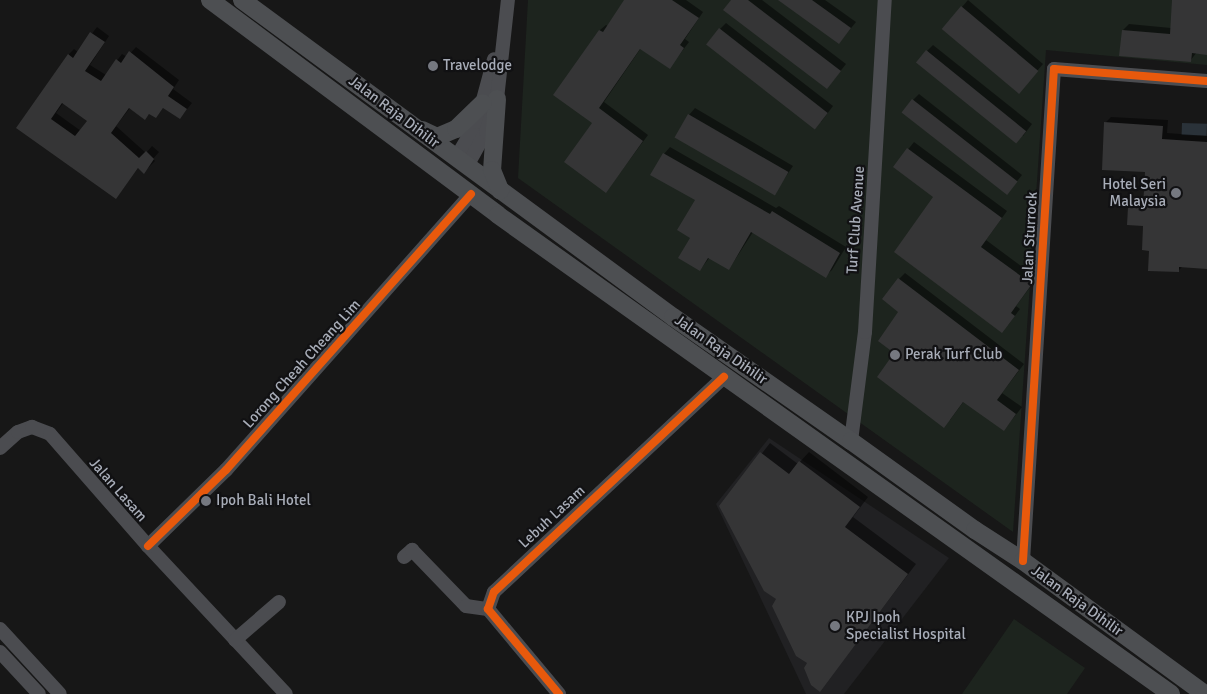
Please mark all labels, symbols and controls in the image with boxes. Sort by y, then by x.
place label: Travelodge [443,57,512,75]
marker: Travelodge [427,60,439,72]
street label: Jalan Raja Dihilir [345,72,443,152]
street label: Turf Club Avenue [843,165,869,275]
place label: Hotel Seri Malaysia [1102,175,1166,210]
marker: Hotel Seri Malaysia [1170,187,1182,199]
street label: Jalan Sturrock [1019,191,1041,285]
street label: Lorong Cheah Cheang Lim [240,296,364,432]
street label: Jalan Raja Dihilir [671,311,771,389]
place label: Perak Turf Club [905,346,1002,364]
marker: Perak Turf Club [889,349,901,361]
street label: Jalan Lasam [85,454,151,526]
street label: Lebuh Lasam [515,482,589,552]
place label: Ipoh Bali Hotel [216,492,311,510]
marker: Ipoh Bali Hotel [200,495,212,507]
street label: Jalan Raja Dihilir [1028,562,1126,640]
place label: KPJ Ipoh Specialist Hospital [846,608,966,643]
marker: KPJ Ipoh Specialist Hospital [828,619,842,633]

